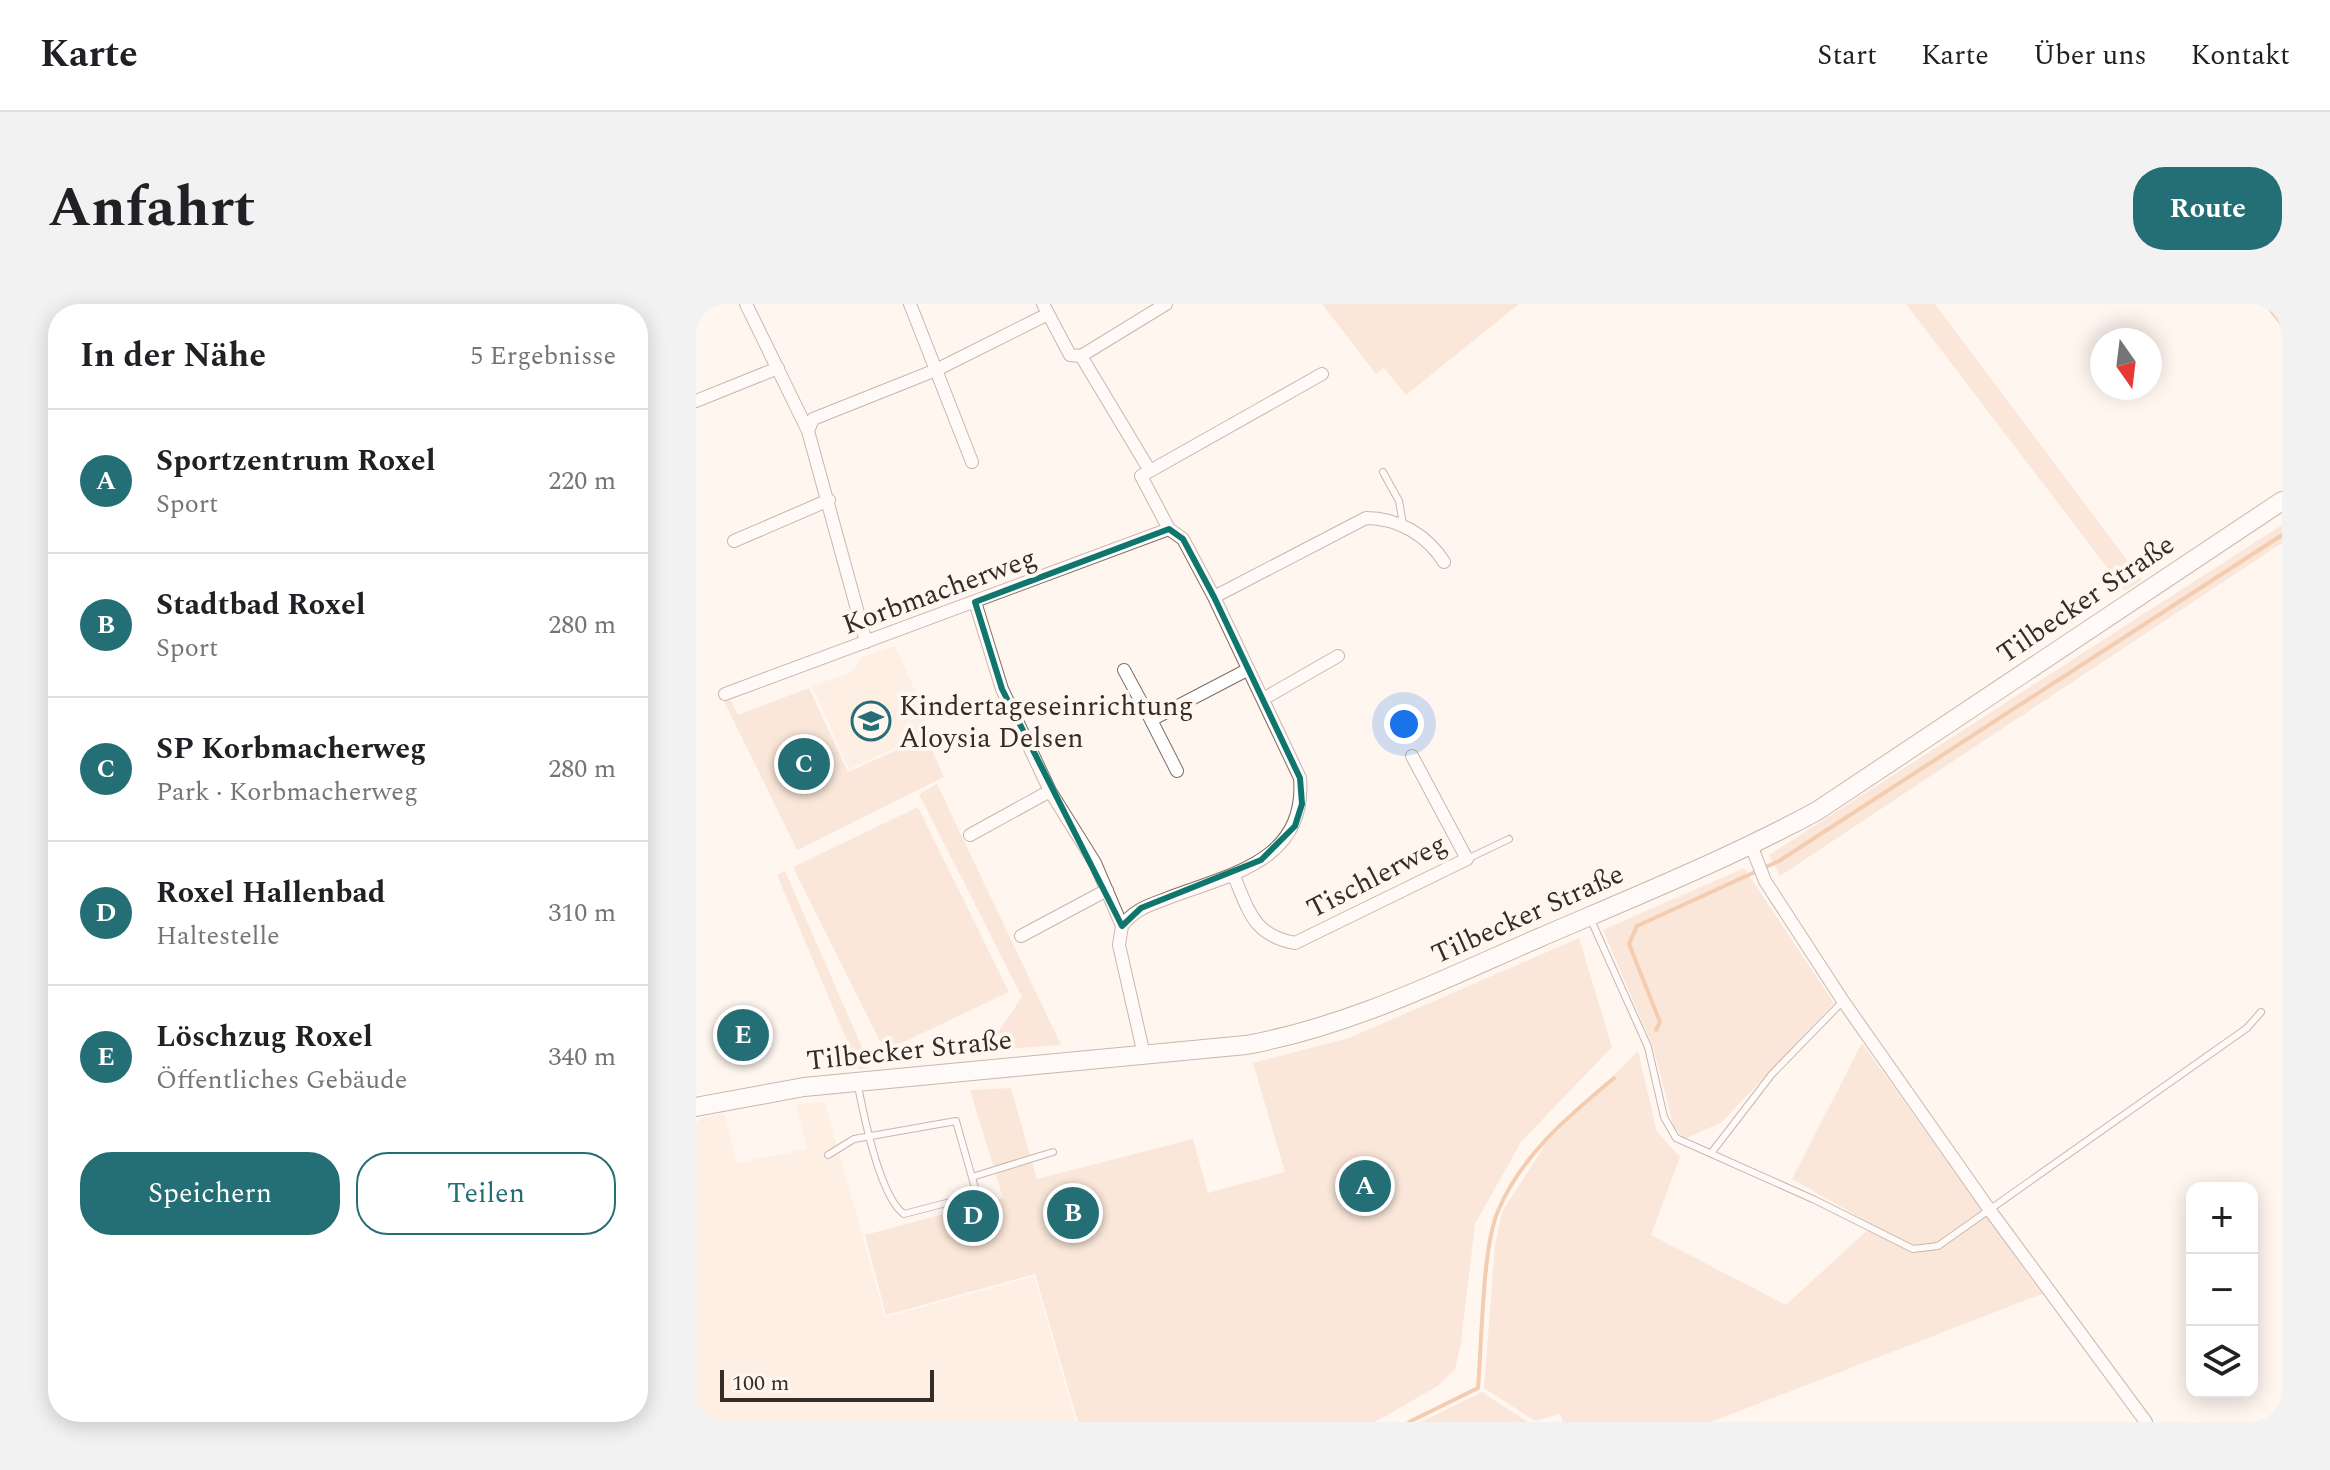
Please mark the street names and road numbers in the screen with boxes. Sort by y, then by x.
street label: Tilbecker Straße [1988,524,2183,675]
street label: Korbmacherweg [837,536,1042,646]
street label: Tischlerweg [1299,823,1454,930]
street label: Tilbecker Straße [1425,853,1631,976]
street label: Tilbecker Straße [804,1018,1014,1083]

